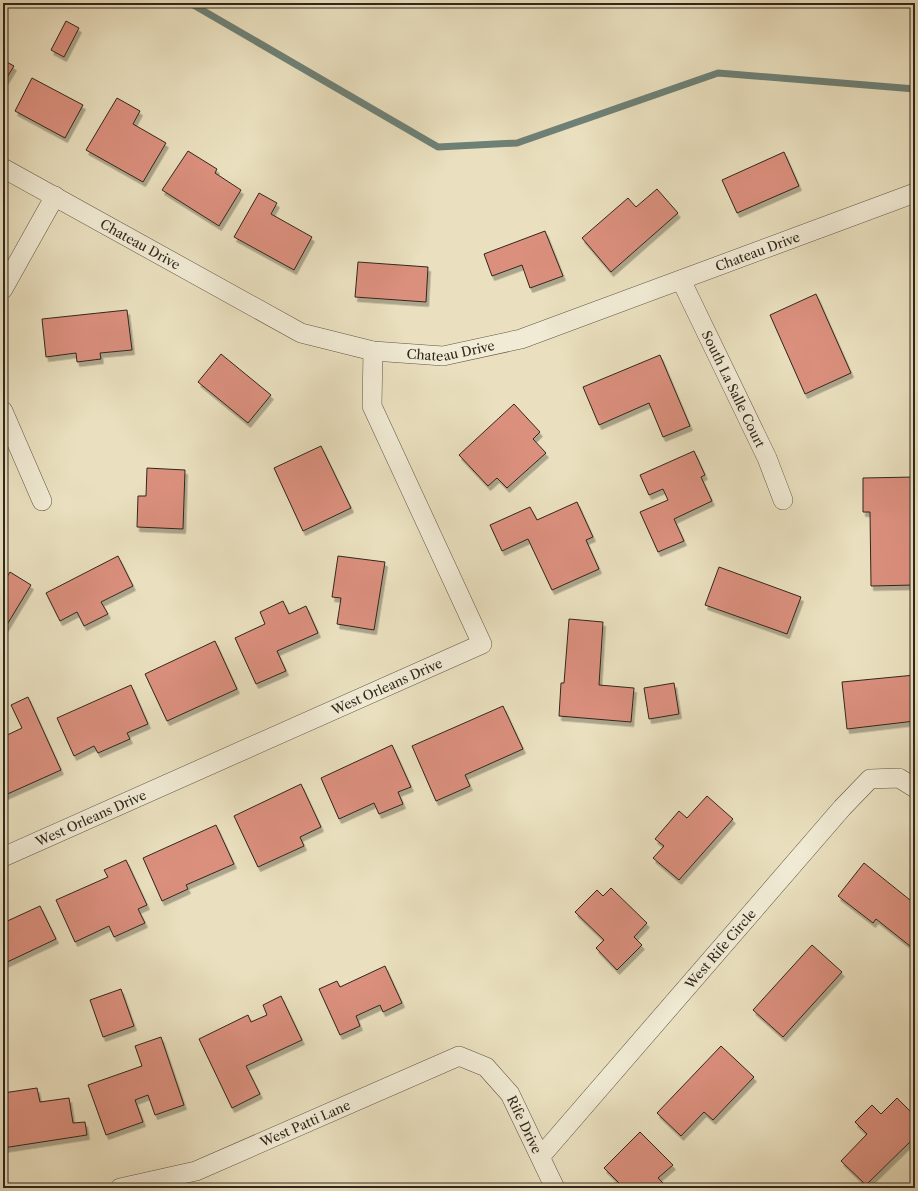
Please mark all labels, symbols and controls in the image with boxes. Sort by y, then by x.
street label: Chateau Drive [98,215,183,273]
street label: Chateau Drive [713,228,802,274]
street label: South La Salle Court [699,328,769,450]
street label: Chateau Drive [406,337,496,364]
street label: West Orleans Drive [328,655,445,718]
street label: West Orleans Drive [32,786,149,850]
street label: West Rife Circle [681,906,759,993]
street label: Rife Drive [504,1093,545,1156]
street label: West Patti Lane [257,1097,353,1150]

